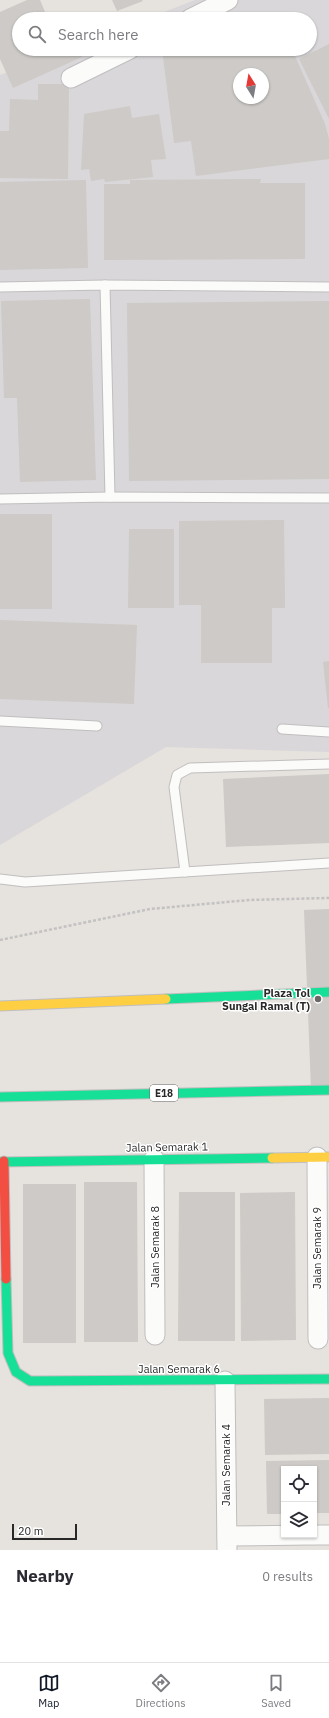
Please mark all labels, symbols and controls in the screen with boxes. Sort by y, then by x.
search box [12,12,317,56]
icon: search [26,23,48,45]
text: Search here [58,25,138,44]
north arrow [233,68,269,104]
place label: Plaza Tol Sungai Ramal (T) [222,986,311,1013]
marker: Plaza Tol Sungai Ramal (T) [313,994,323,1004]
road number: E18 [150,1085,178,1101]
street label: Jalan Semarak 1 [126,1139,208,1155]
street label: Jalan Semarak 8 [148,1206,162,1288]
street label: Jalan Semarak 9 [310,1207,324,1289]
street label: Jalan Semarak 6 [138,1362,220,1376]
street label: Jalan Semarak 4 [219,1424,233,1506]
map controls [281,1466,317,1538]
button: locate [281,1466,317,1502]
button: layers [281,1502,317,1538]
scale bar [12,1522,77,1541]
text: 20 m [18,1524,43,1538]
text: Nearby [16,1565,74,1587]
text: 0 results [262,1568,313,1585]
tab: Map [38,1672,60,1710]
tab: Directions [136,1672,186,1710]
tab: Saved [261,1672,291,1710]

